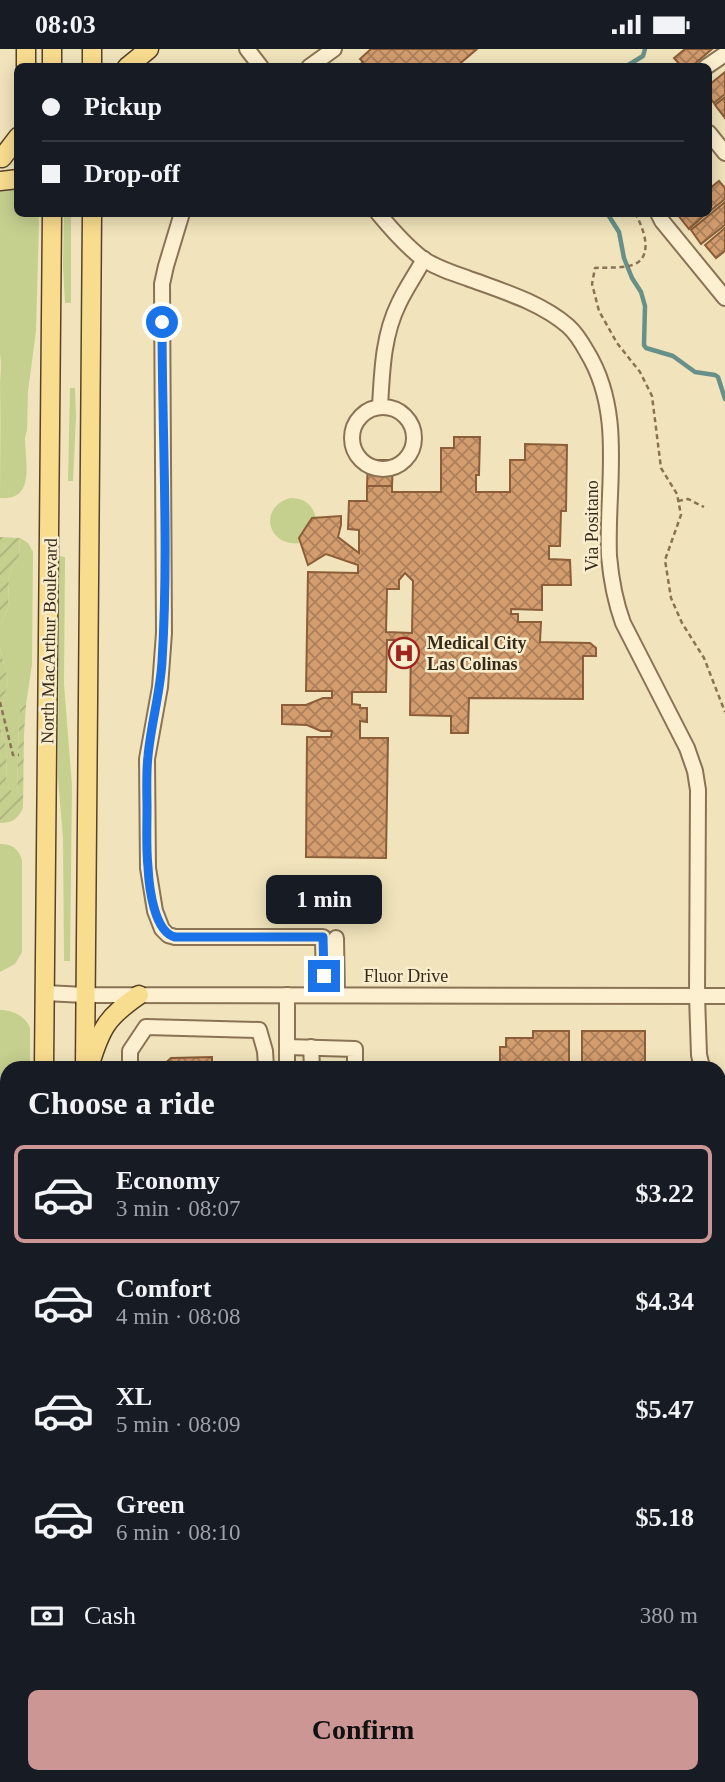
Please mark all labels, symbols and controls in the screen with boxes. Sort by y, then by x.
text: 08:03 [35,10,96,39]
text: Pickup [84,92,162,121]
text: Drop-off [84,159,180,188]
route start [146,306,178,338]
street label: Via Positano [582,480,602,572]
street label: North MacArthur Boulevard [37,538,61,744]
place label: Medical City Las Colinas [427,633,526,674]
hospital icon: Medical City Las Colinas [387,636,421,670]
callout: 1 min [266,874,382,923]
text: 1 min [296,887,352,912]
route end [308,960,340,992]
street label: Fluor Drive [364,966,448,986]
text: Choose a ride [28,1085,215,1121]
icon: car [32,1163,95,1226]
text: Economy [116,1166,220,1195]
text: $3.22 [636,1179,694,1208]
text: 3 min · 08:07 [116,1196,241,1221]
icon: car [32,1271,95,1334]
text: Comfort [116,1274,211,1303]
text: $4.34 [636,1287,694,1316]
text: 4 min · 08:08 [116,1304,241,1329]
icon: car [32,1379,95,1442]
text: XL [116,1382,152,1411]
text: $5.47 [636,1395,694,1424]
text: 5 min · 08:09 [116,1412,241,1437]
icon: car [32,1487,95,1550]
text: Green [116,1490,185,1519]
text: $5.18 [636,1503,694,1532]
text: 6 min · 08:10 [116,1520,241,1545]
icon: cash [28,1597,66,1635]
text: Cash [84,1601,136,1630]
text: 380 m [640,1603,698,1628]
button: Confirm [28,1690,698,1770]

